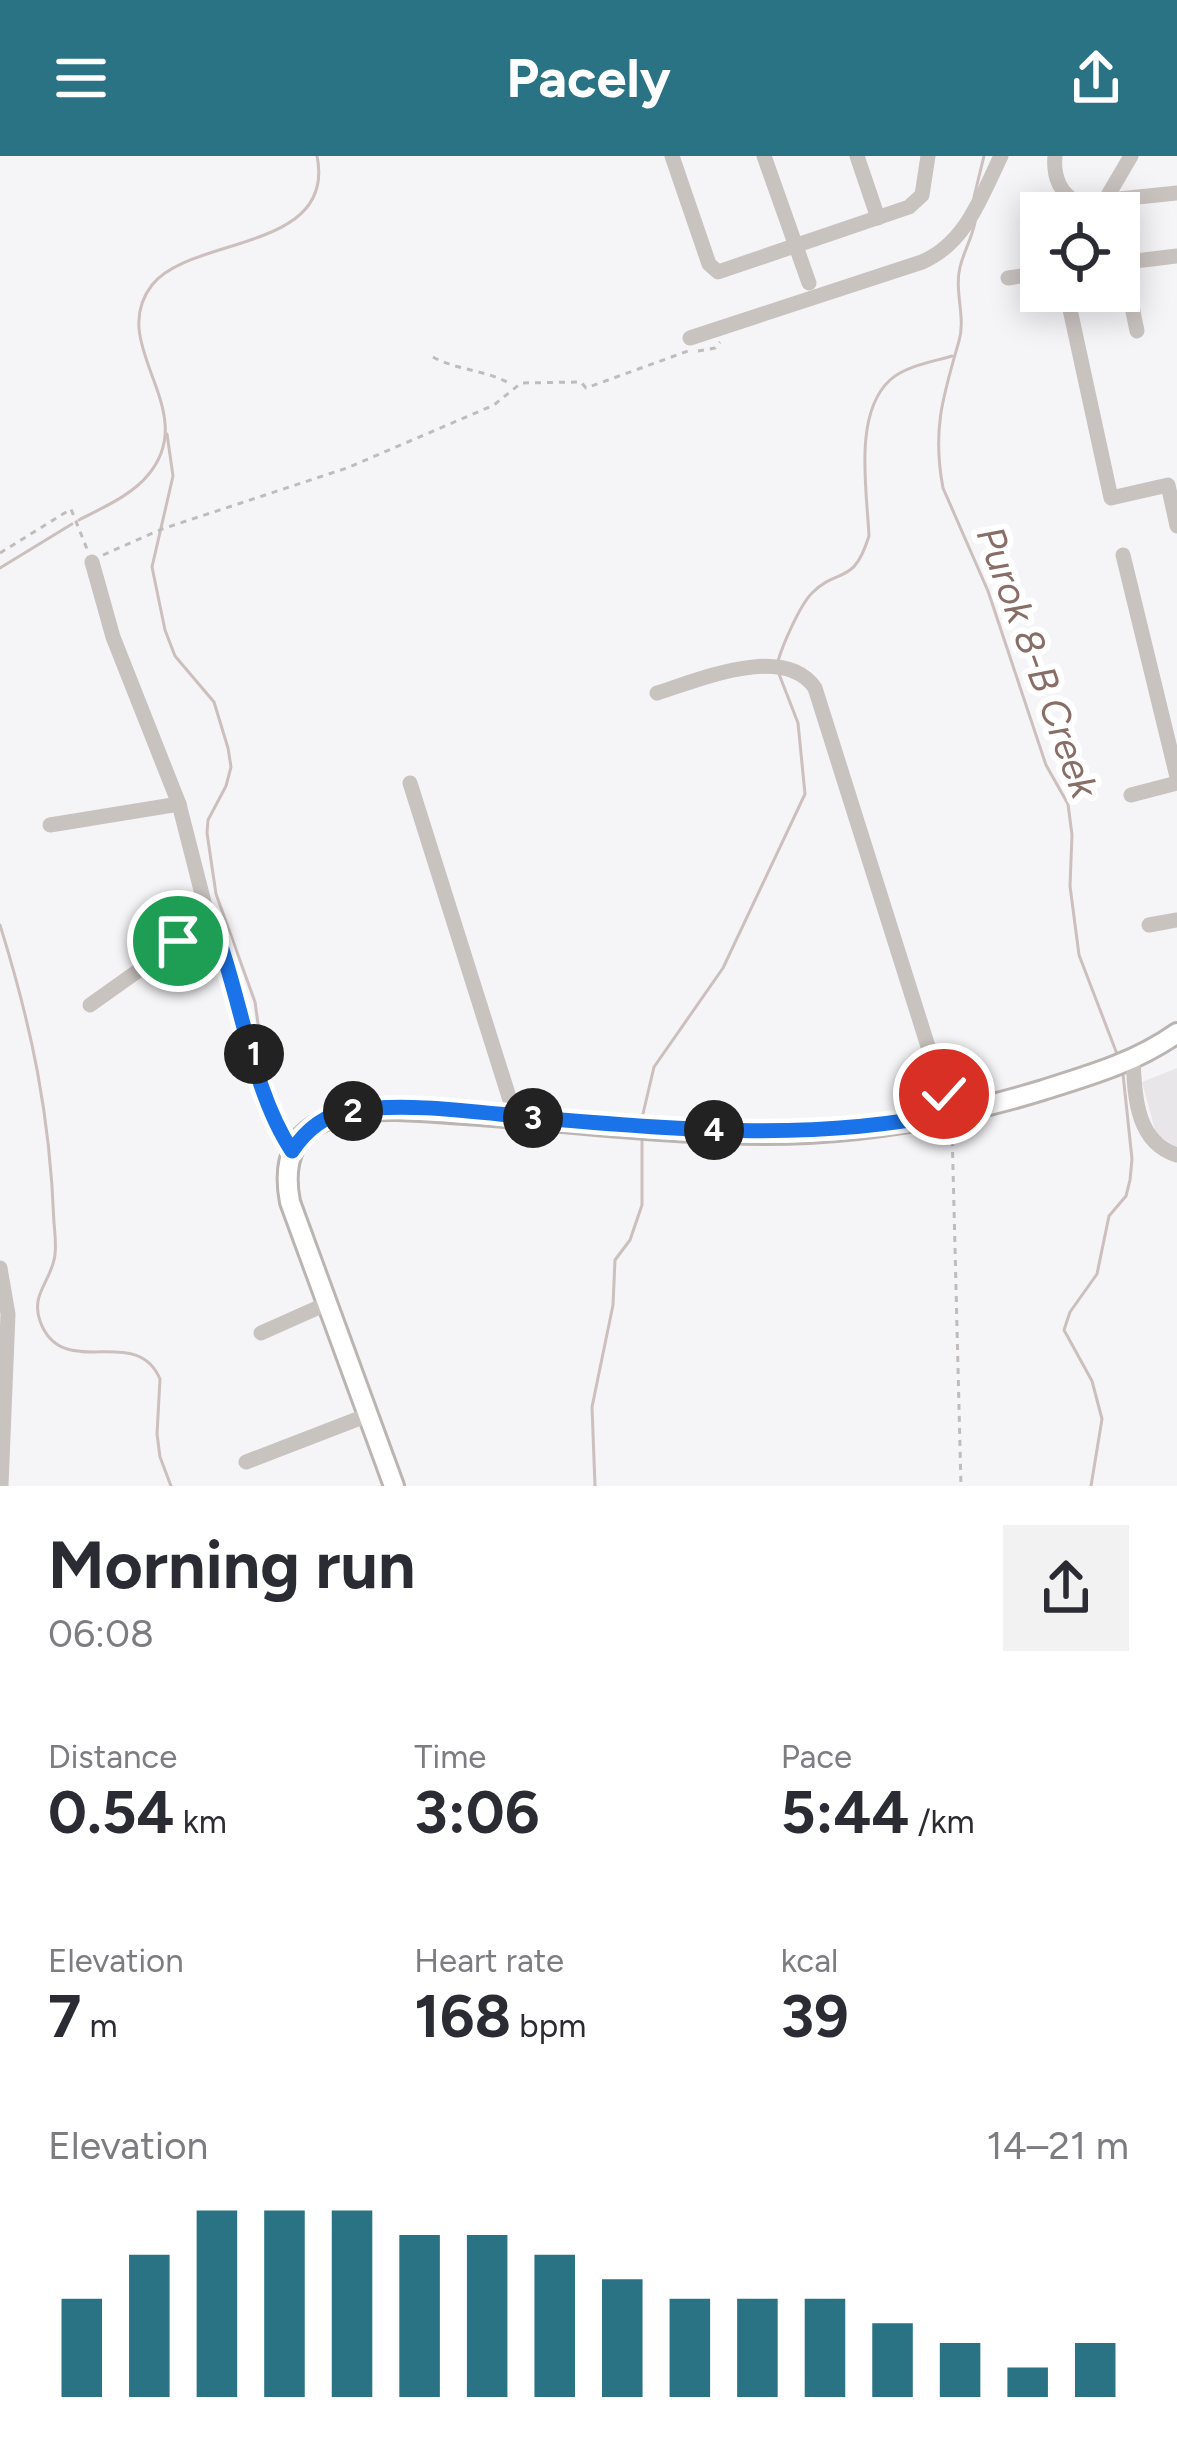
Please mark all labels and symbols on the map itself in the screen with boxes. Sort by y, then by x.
water label: Purok 8-B Creek [967,520,1109,805]
pin [127,890,229,992]
pin: 1 [224,1024,284,1084]
pin [893,1043,995,1145]
pin: 2 [323,1081,383,1141]
pin: 3 [503,1088,563,1148]
pin: 4 [684,1100,744,1160]

